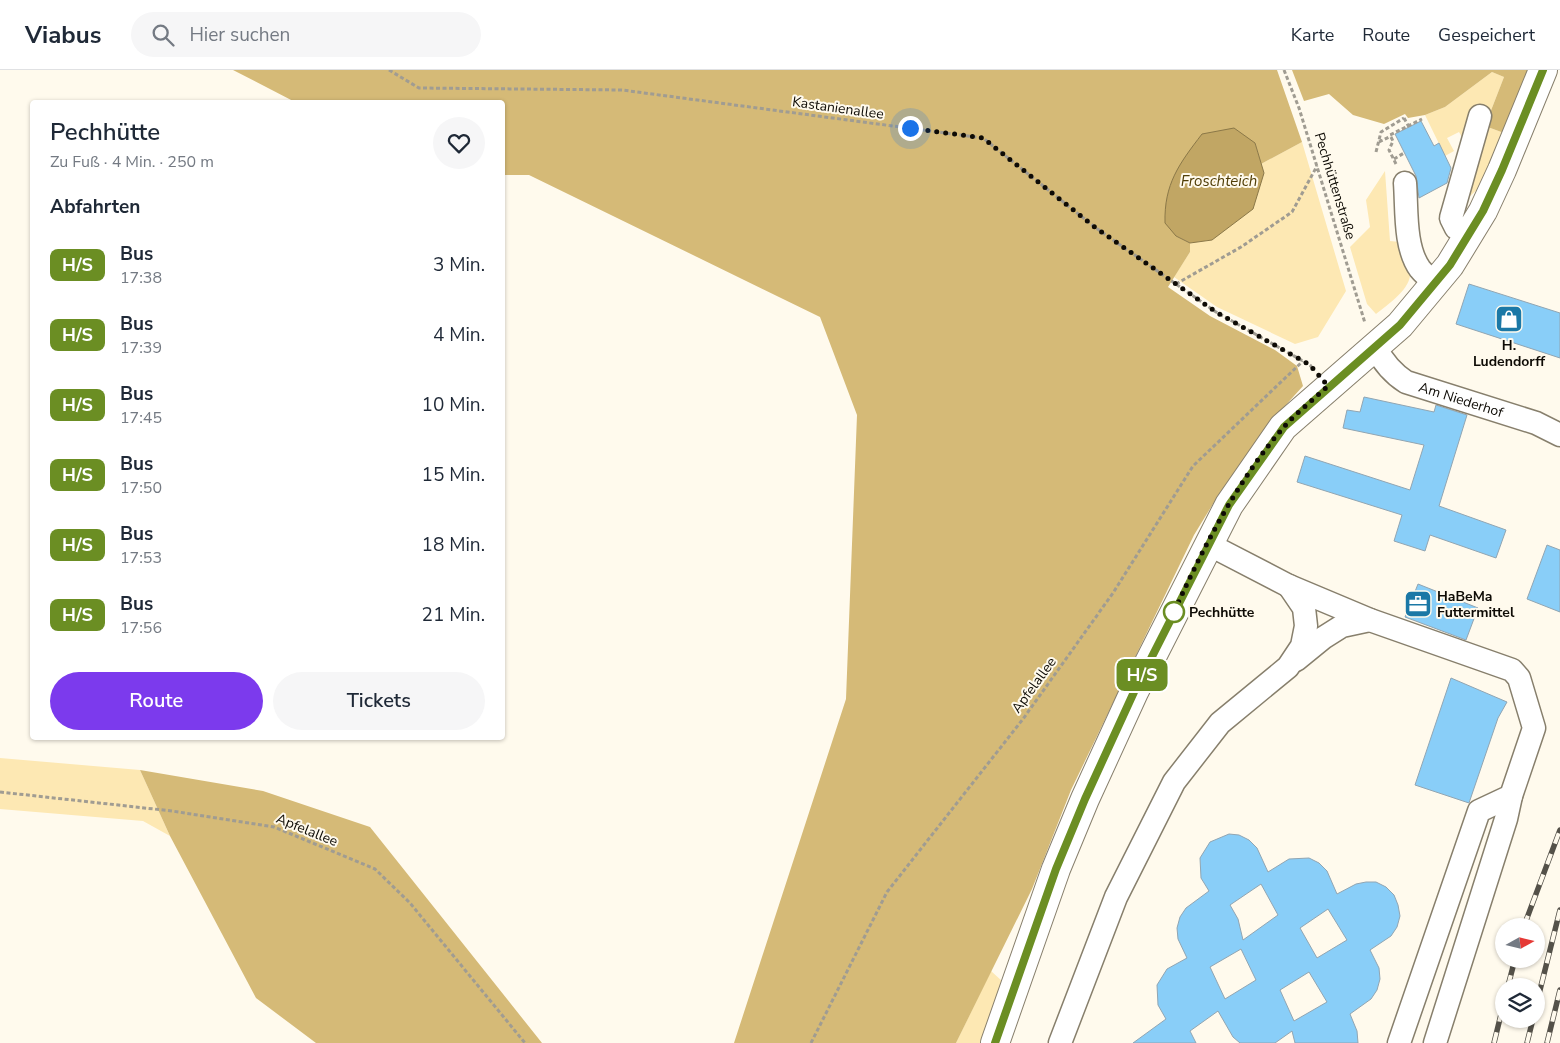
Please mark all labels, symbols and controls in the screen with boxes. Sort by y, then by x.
search box [131,12,481,57]
text: Viabus [25,19,101,51]
icon: search [149,21,177,49]
text: Hier suchen [189,22,290,48]
text: Karte [1291,23,1334,47]
text: Route [1362,23,1410,47]
text: Gespeichert [1438,23,1535,47]
street label: Kastanienallee [791,92,885,124]
text: Pechhütte [50,116,160,148]
your location [898,116,923,141]
button: heart [433,117,485,169]
street label: Pechhüttenstraße [1310,130,1360,242]
text: Zu Fuß · 4 Min. · 250 m [50,151,214,173]
water label: Froschteich [1181,171,1257,191]
text: Abfahrten [50,194,140,220]
text: Bus [120,241,153,267]
text: 3 Min. [433,252,485,278]
text: H/S [62,253,93,277]
text: 17:38 [120,267,162,289]
shop icon: H. Ludendorff [1494,304,1524,334]
text: Bus [120,311,153,337]
text: 4 Min. [433,322,485,348]
text: H/S [62,323,93,347]
place label: H. Ludendorff [1473,336,1546,371]
text: 17:39 [120,337,162,359]
street label: Am Niederhof [1416,377,1506,422]
text: Bus [120,381,153,407]
text: 10 Min. [422,392,485,418]
text: H/S [62,393,93,417]
text: 17:45 [120,407,162,429]
text: Bus [120,451,153,477]
text: 15 Min. [422,462,485,488]
text: H/S [62,463,93,487]
text: 17:50 [120,477,162,499]
text: Bus [120,521,153,547]
text: 18 Min. [422,532,485,558]
text: H/S [62,533,93,557]
text: 17:53 [120,547,162,569]
place label: HaBeMa Futtermittel [1437,587,1515,622]
office icon: HaBeMa Futtermittel [1403,589,1433,619]
text: Bus [120,591,153,617]
marker: Pechhütte [1163,601,1185,623]
text: 21 Min. [422,602,485,628]
text: H/S [62,603,93,627]
place label: Pechhütte [1189,603,1255,622]
text: 17:56 [120,617,162,639]
street label: Apfelallee [1007,653,1061,717]
line badge: H/S [1113,659,1171,691]
text: H/S [1127,663,1157,687]
button: Route [50,672,263,730]
button: Tickets [273,672,485,730]
street label: Apfelallee [273,809,341,851]
north arrow [1495,918,1545,968]
map controls [1495,918,1545,1028]
button: layers [1495,978,1545,1028]

